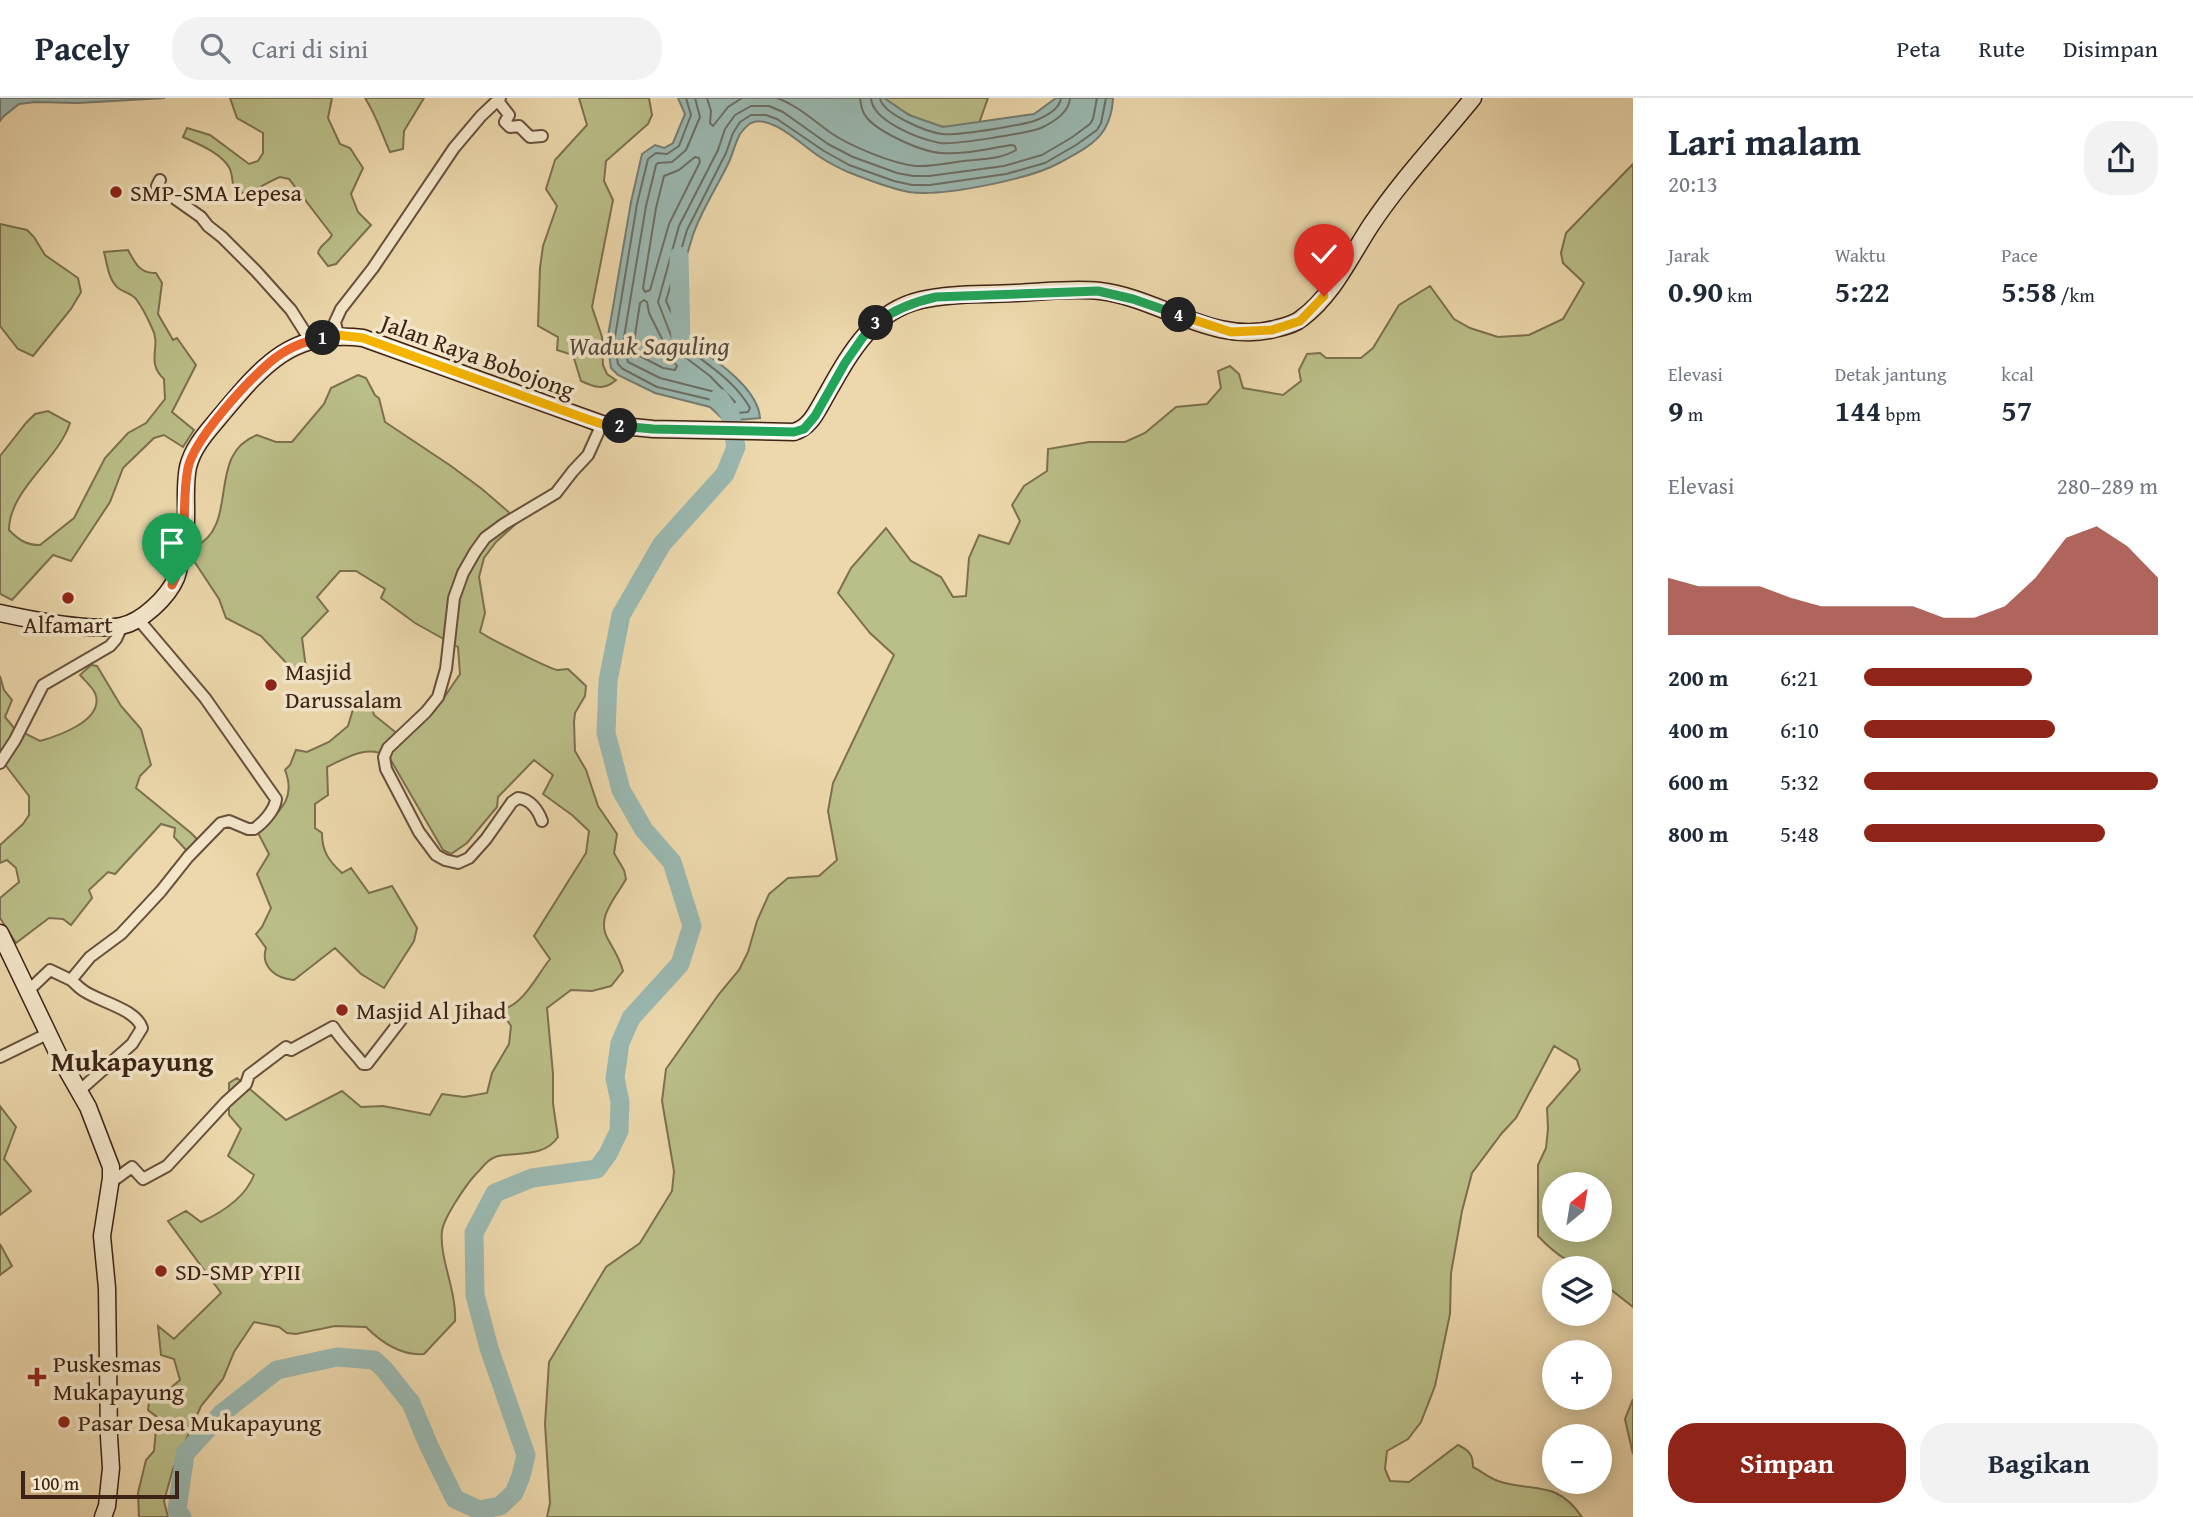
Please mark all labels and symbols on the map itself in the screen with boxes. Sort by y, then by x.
place label: SMP-SMA Lepesa [130,175,302,210]
marker: SMP-SMA Lepesa [108,184,124,200]
pin [1294,224,1354,296]
pin: 4 [1162,298,1196,332]
street label: Jalan Raya Bobojong [373,304,580,407]
pin: 3 [858,306,894,341]
pin: 1 [306,320,340,356]
water label: Waduk Saguling [568,326,730,365]
pin: 2 [602,408,638,444]
pin [142,513,202,585]
marker: Alfamart [60,590,76,606]
place label: Alfamart [23,607,113,642]
place label: Masjid Darussalam [285,654,402,717]
marker: Masjid Darussalam [263,677,279,693]
place label: Masjid Al Jihad [356,993,507,1028]
marker: Masjid Al Jihad [334,1002,350,1018]
district label: Mukapayung [51,1040,213,1081]
north arrow [1542,1172,1612,1242]
place label: SD-SMP YPII [175,1254,301,1289]
marker: SD-SMP YPII [153,1263,169,1279]
place label: Puskesmas Mukapayung [53,1346,184,1409]
marker: Puskesmas Mukapayung [27,1367,47,1387]
place label: Pasar Desa Mukapayung [78,1405,321,1440]
marker: Pasar Desa Mukapayung [56,1414,72,1430]
scale bar [21,1468,178,1500]

